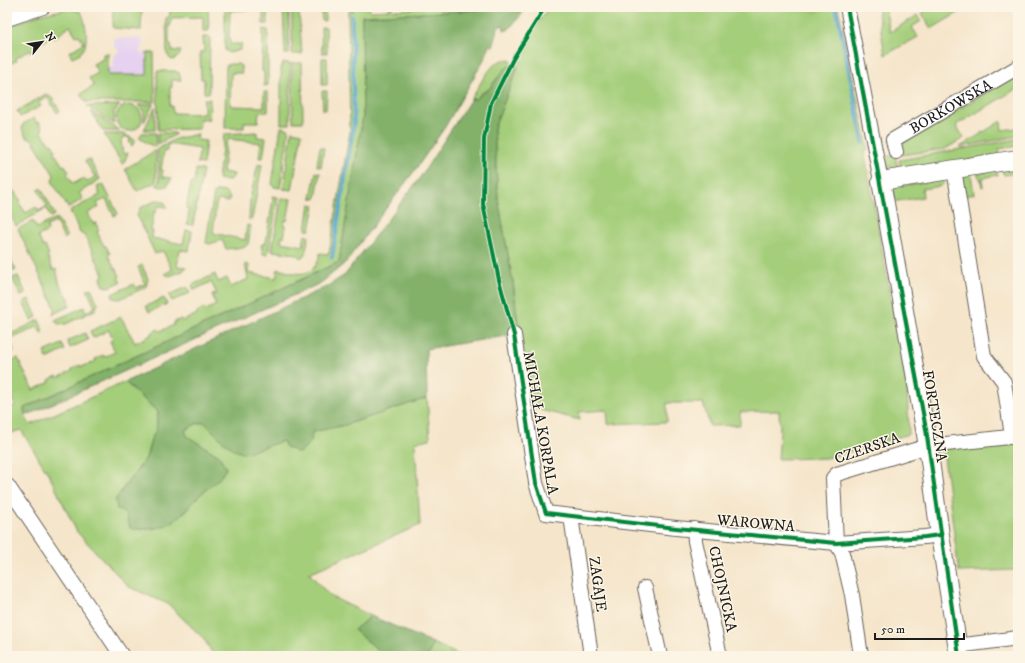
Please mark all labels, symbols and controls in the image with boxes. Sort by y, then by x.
north arrow [22,22,62,62]
text: N [41,30,58,45]
street label: BORKOWSKA [906,75,996,138]
street label: MICHAŁA KORPALA [519,350,563,496]
street label: FORTECZNA [918,369,951,464]
street label: CZERSKA [832,428,903,469]
street label: WAROWNA [715,511,796,536]
street label: CHOJNICKA [704,544,741,634]
street label: ZAGAJE [584,555,611,613]
scale bar [875,615,964,641]
text: 50 m [881,622,905,637]

